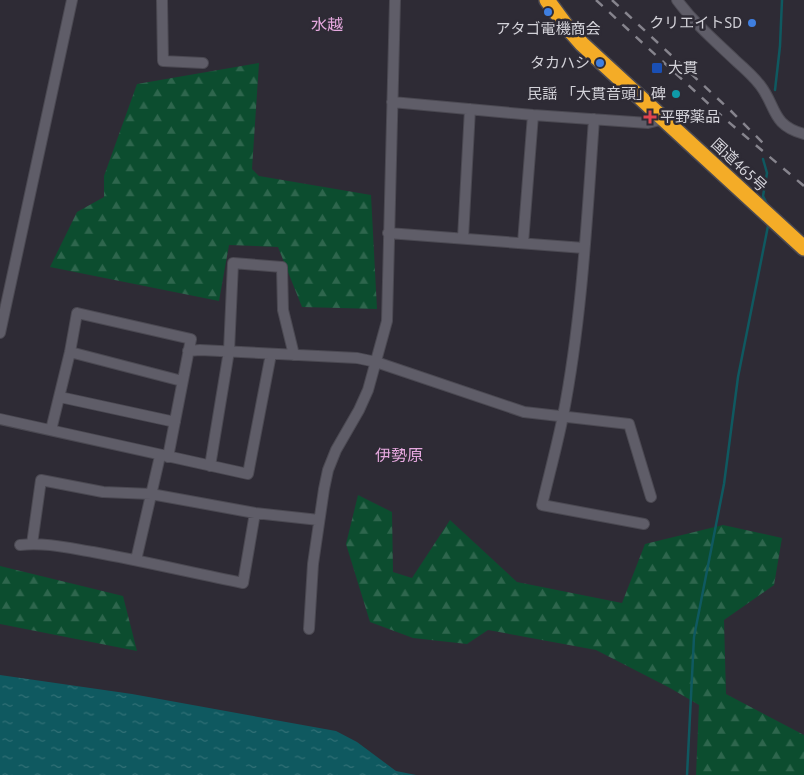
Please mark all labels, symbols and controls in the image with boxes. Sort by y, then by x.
marker: アタゴ電機商会 [542,6,554,18]
place label: クリエイトSD [649,13,742,32]
district label: 水越 [311,14,343,34]
marker: クリエイトSD [746,17,758,29]
place label: アタゴ電機商会 [495,19,601,38]
place label: タカハシ [530,53,590,72]
marker: タカハシ [594,57,606,69]
place label: 大貫 [668,58,698,77]
marker: 大貫 [650,61,664,75]
place label: 民謡 「大貫音頭」碑 [527,84,666,103]
marker: 民謡 「大貫音頭」碑 [670,88,682,100]
place label: 平野薬品 [660,107,720,126]
marker: 平野薬品 [644,111,656,123]
street label: 国道465号 [707,134,771,195]
district label: 伊勢原 [375,445,423,465]

